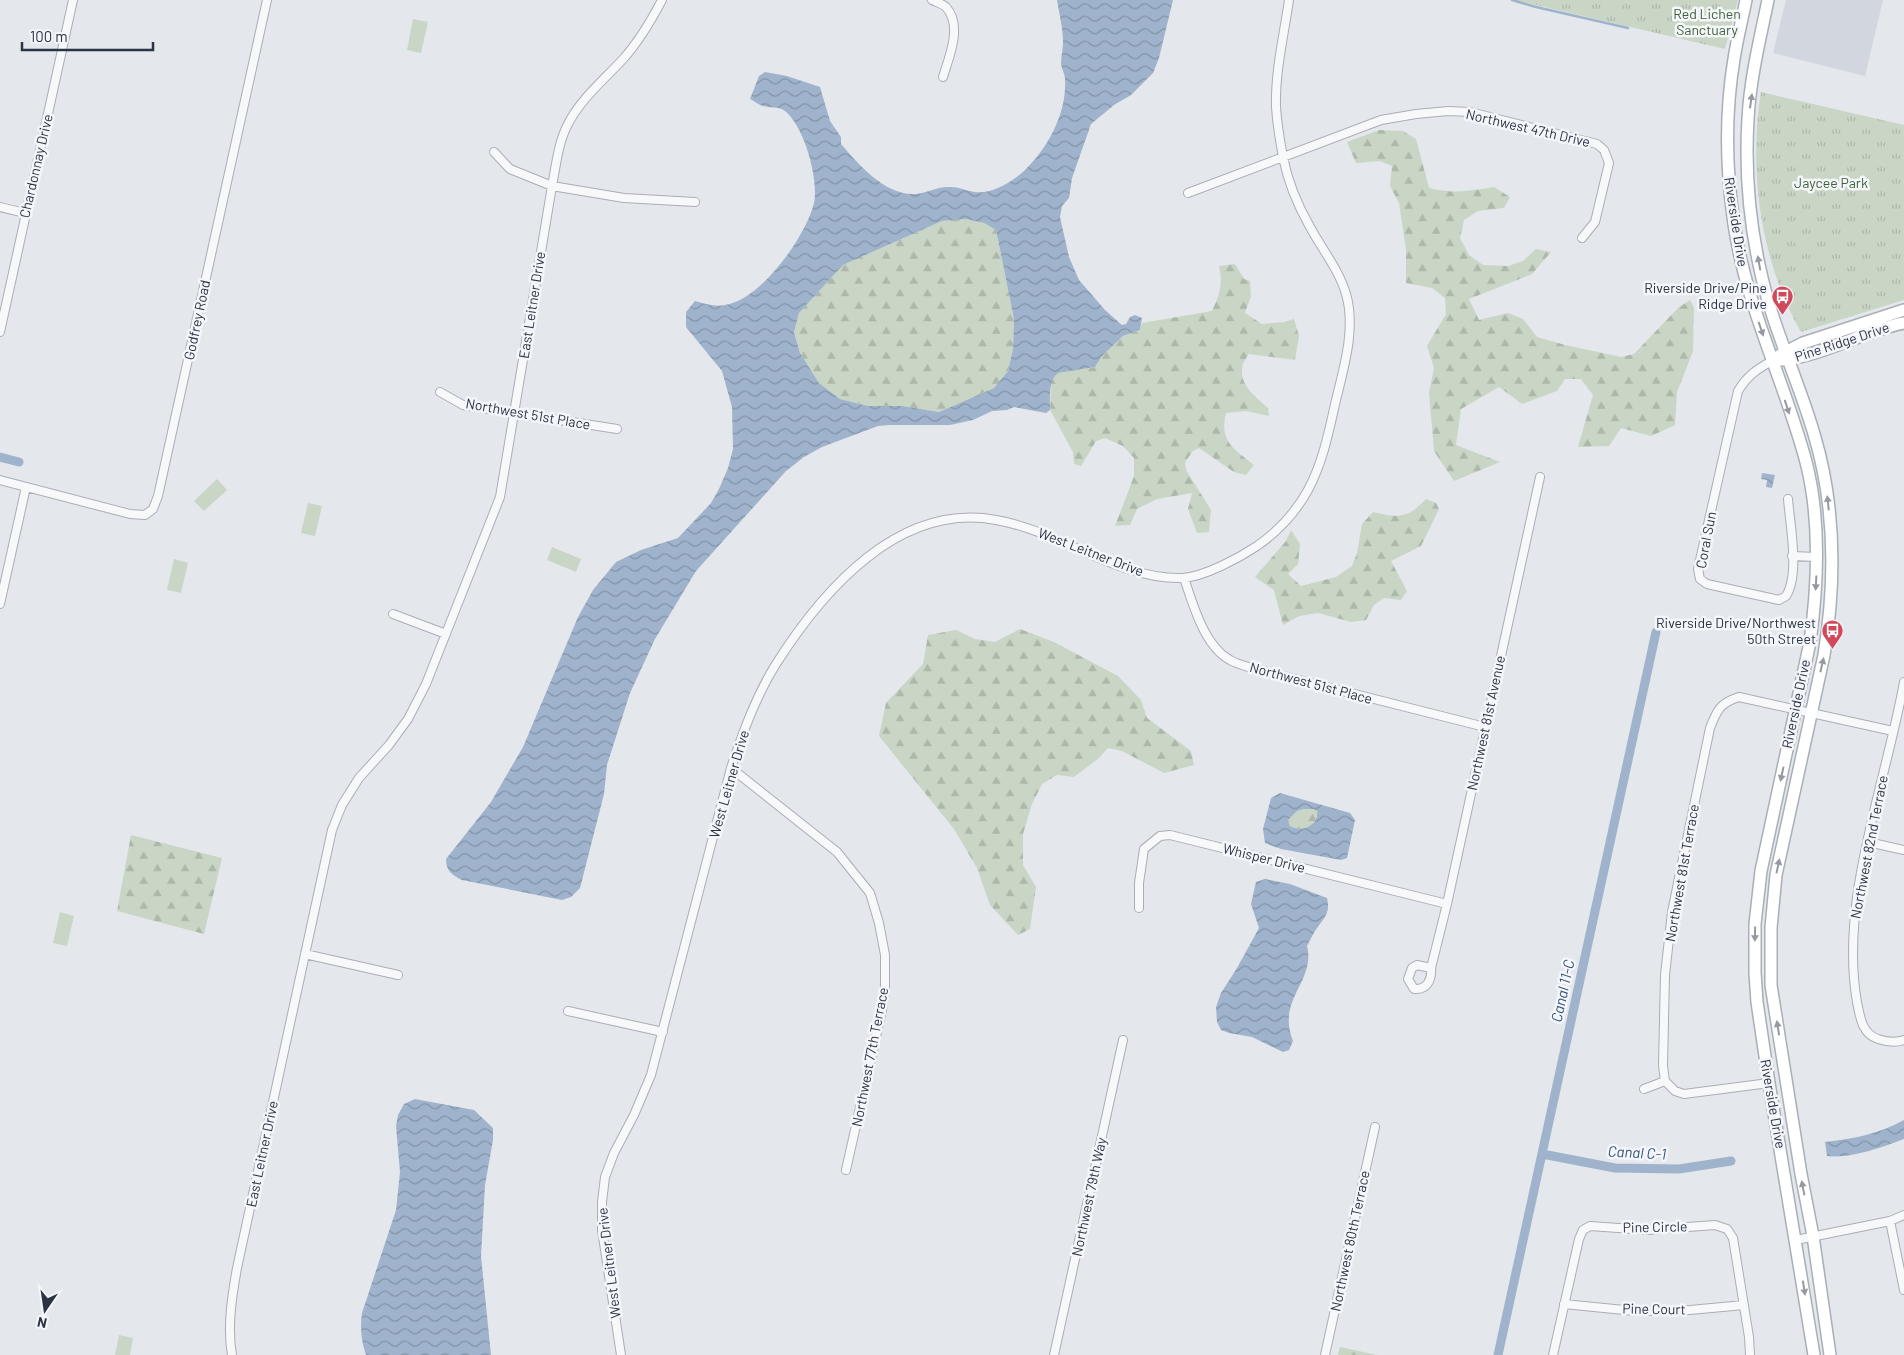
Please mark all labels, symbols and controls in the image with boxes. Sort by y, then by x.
park label: Red Lichen Sanctuary [1673,5,1741,38]
scale bar [22,20,154,52]
text: 100 m [30,27,68,45]
one-way arrow [1747,93,1755,109]
street label: Northwest 47th Drive [1464,105,1592,150]
street label: Chardonnay Drive [15,112,56,219]
park label: Jaycee Park [1794,174,1868,191]
street label: Riverside Drive [1721,176,1752,268]
street label: East Leitner Drive [515,250,548,360]
one-way arrow [1754,254,1762,270]
street label: Godfrey Road [180,278,213,361]
place label: Riverside Drive/Pine Ridge Drive [1644,279,1767,312]
bus stop icon: Riverside Drive/Pine Ridge Drive [1771,284,1795,315]
street label: Pine Ridge Drive [1792,318,1891,365]
one-way arrow [1758,321,1765,336]
street label: Northwest 51st Place [464,394,592,433]
one-way arrow [1784,400,1792,415]
one-way arrow [1824,495,1832,511]
street label: Coral Sun [1692,510,1719,570]
street label: West Leitner Drive [1036,524,1146,579]
one-way arrow [1811,575,1819,591]
place label: Riverside Drive/Northwest 50th Street [1656,614,1816,647]
bus stop icon: Riverside Drive/Northwest 50th Street [1820,619,1844,650]
street label: Northwest 81st Avenue [1463,654,1508,792]
one-way arrow [1818,657,1826,672]
street label: Northwest 51st Place [1248,658,1374,707]
street label: Riverside Drive [1778,658,1813,750]
street label: West Leitner Drive [705,728,752,840]
one-way arrow [1778,766,1786,781]
street label: Northwest 82nd Terrace [1846,774,1891,920]
street label: Northwest 81st Terrace [1661,803,1702,943]
street label: Whisper Drive [1221,839,1307,876]
one-way arrow [1774,858,1782,874]
one-way arrow [1751,926,1759,942]
water label: Canal 11-C [1547,958,1577,1024]
street label: Northwest 77th Terrace [848,986,891,1128]
one-way arrow [1773,1019,1781,1035]
street label: Riverside Drive [1757,1058,1790,1150]
street label: East Leitner Drive [242,1099,281,1209]
street label: Northwest 79th Way [1068,1135,1110,1258]
water label: Canal C-1 [1607,1141,1667,1163]
street label: Northwest 80th Terrace [1326,1169,1373,1313]
one-way arrow [1799,1180,1807,1196]
street label: West Leitner Drive [593,1207,624,1320]
street label: Pine Circle [1623,1217,1687,1236]
one-way arrow [1800,1280,1808,1296]
north arrow [20,1285,70,1335]
street label: Pine Court [1622,1299,1686,1318]
text: N [36,1314,48,1332]

